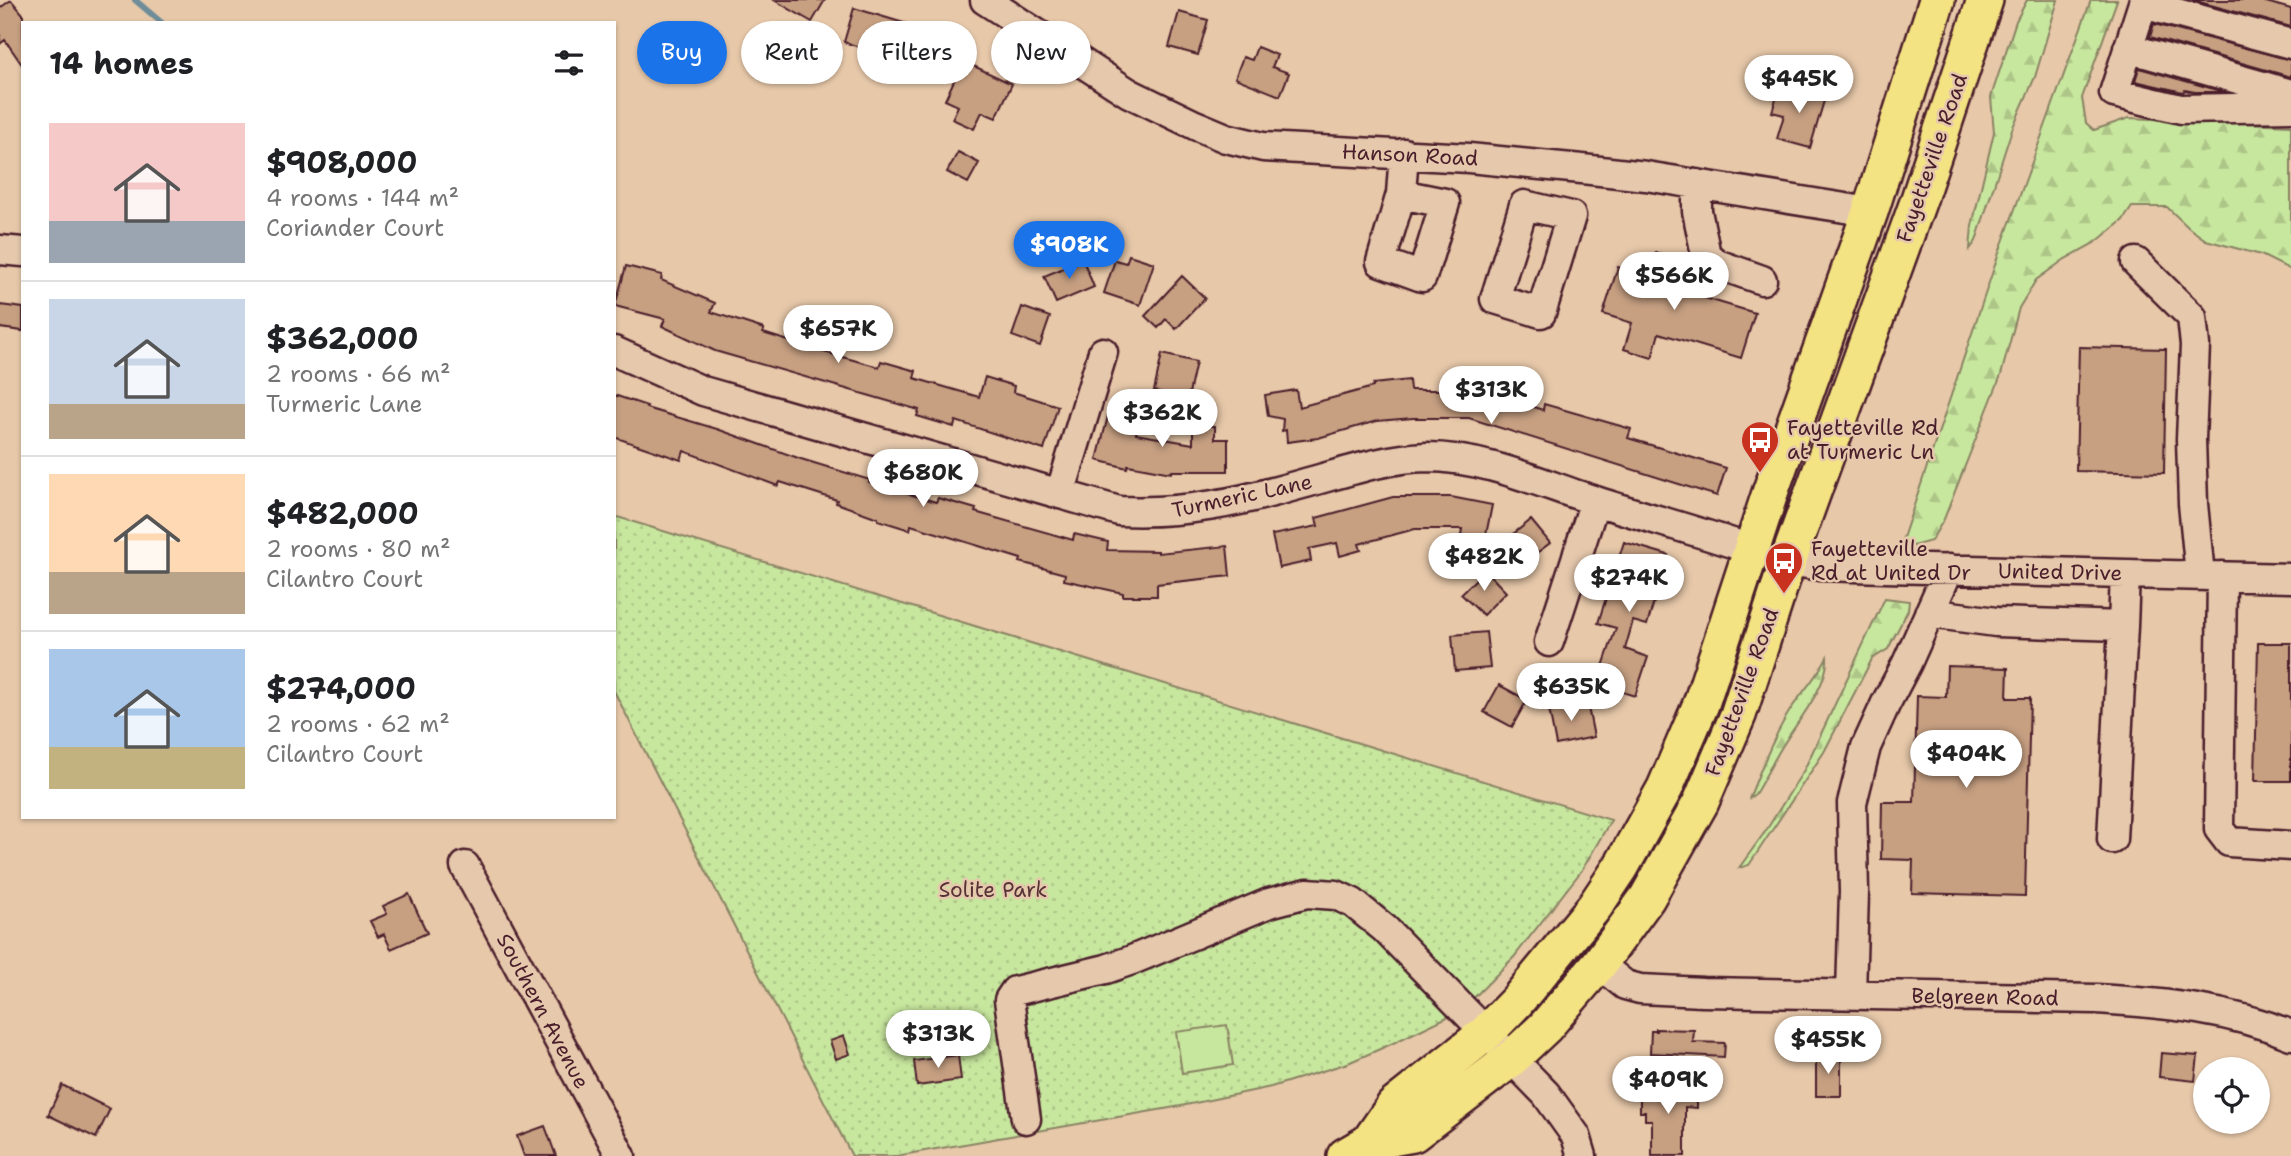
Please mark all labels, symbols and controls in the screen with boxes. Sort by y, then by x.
chip: Buy [637,21,727,84]
chip: Rent [741,21,843,84]
chip: Filters [857,21,977,84]
chip: New [991,21,1091,84]
text: 14 homes [49,43,194,84]
icon: filters [550,44,588,82]
pin: $445K [1750,55,1848,115]
text: $445K [1760,63,1838,93]
street label: Fayetteville Road [1890,70,1974,246]
street label: Hanson Road [1341,137,1479,173]
text: $908,000 [266,142,418,183]
icon: home [105,151,189,235]
text: 4 rooms · 144 m² [266,183,459,213]
text: Coriander Court [266,213,444,243]
pin: $908K [1020,222,1118,281]
text: $908K [1030,229,1108,259]
pin: $566K [1625,252,1723,312]
text: $566K [1635,260,1713,290]
pin: $657K [789,306,887,365]
text: $657K [799,313,877,343]
text: $362,000 [266,318,419,359]
icon: home [105,327,189,411]
text: 2 rooms · 66 m² [266,359,451,389]
pin: $313K [1442,366,1540,426]
text: $313K [1455,374,1527,404]
text: Turmeric Lane [266,389,423,419]
pin: $362K [1113,390,1211,449]
text: $362K [1123,397,1201,427]
place label: Fayetteville Rd at Turmeric Ln [1787,414,1939,466]
bus stop icon: Fayetteville Rd at Turmeric Ln [1739,419,1781,474]
pin: $680K [874,449,972,509]
text: $680K [883,457,963,487]
street label: Turmeric Lane [1169,467,1315,525]
text: $482,000 [266,493,419,534]
icon: home [105,502,189,586]
text: 2 rooms · 80 m² [266,534,451,564]
pin: $482K [1435,534,1533,593]
place label: Fayetteville Rd at United Dr [1811,535,1971,587]
bus stop icon: Fayetteville Rd at United Dr [1763,540,1805,595]
text: $482K [1444,541,1524,571]
pin: $274K [1580,554,1678,614]
street label: United Drive [1998,557,2122,587]
text: $274K [1590,562,1668,592]
text: Cilantro Court [266,564,423,594]
street label: Fayetteville Road [1699,604,1785,780]
pin: $635K [1522,664,1620,723]
text: $274,000 [266,668,416,709]
text: $635K [1532,671,1610,701]
icon: home [105,677,189,761]
text: 2 rooms · 62 m² [266,709,450,739]
pin: $404K [1917,730,2015,790]
text: $404K [1926,738,2006,768]
text: Cilantro Court [266,739,423,769]
park label: Solite Park [939,876,1047,904]
street label: Southern Avenue [490,928,596,1094]
street label: Belgreen Road [1911,982,2059,1012]
pin: $313K [889,1010,987,1070]
pin: $455K [1779,1016,1877,1076]
text: $313K [902,1018,974,1048]
text: $455K [1790,1024,1866,1054]
pin: $409K [1619,1056,1717,1116]
map controls [2193,1057,2270,1134]
button: locate [2193,1057,2270,1134]
text: $409K [1628,1064,1708,1094]

